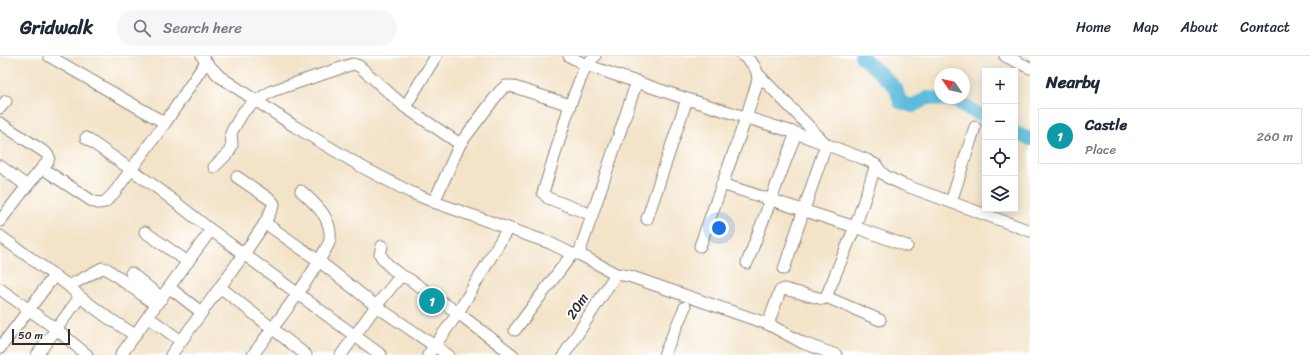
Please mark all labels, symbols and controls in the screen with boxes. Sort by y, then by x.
search box [117,10,397,46]
text: Gridwalk [20,11,93,44]
text: Search here [163,15,242,41]
text: Home [1076,15,1111,40]
text: Map [1133,15,1159,40]
text: About [1181,15,1218,40]
text: Contact [1240,15,1290,40]
icon: search [131,17,153,39]
text: Nearby [1046,67,1100,97]
north arrow [934,68,970,104]
map controls [982,68,1018,212]
button: + [982,68,1018,104]
button: − [982,104,1018,140]
text: Castle [1085,112,1127,138]
text: 1 [1057,125,1063,148]
text: 260 m [1257,125,1293,148]
text: Place [1085,138,1116,161]
button: locate [982,140,1018,176]
button: layers [982,176,1018,212]
your location [709,218,729,238]
pin: 1 [419,286,445,316]
street label: 20m [559,288,596,325]
text: 50 m [18,326,43,345]
scale bar [12,327,70,346]

